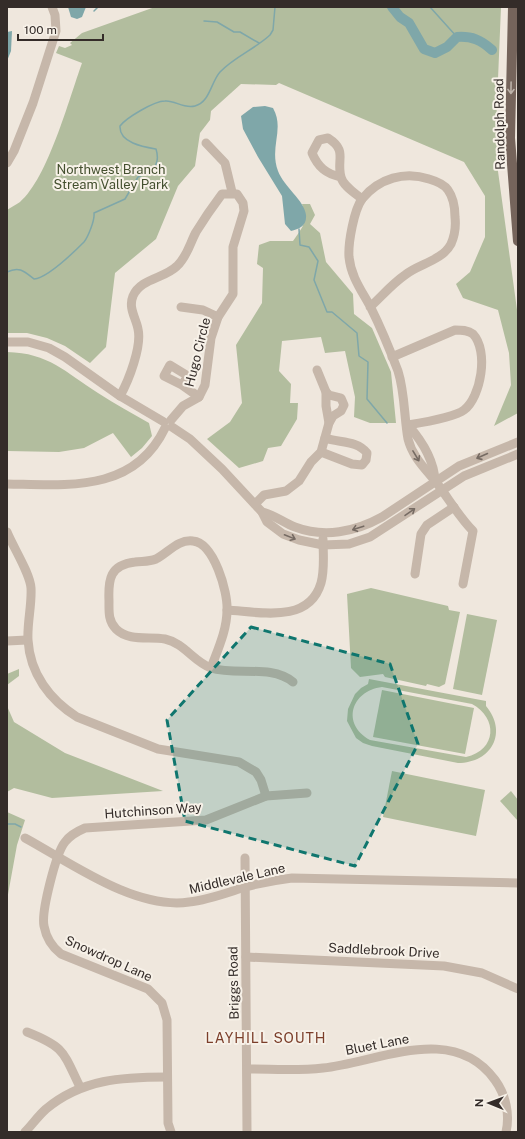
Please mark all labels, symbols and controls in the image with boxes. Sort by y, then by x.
scale bar [18,16,103,42]
text: 100 m [24,23,57,37]
street label: Randolph Road [491,78,508,170]
one-way arrow [507,81,515,94]
park label: Northwest Branch Stream Valley Park [54,162,168,192]
street label: Hugo Circle [182,316,213,388]
one-way arrow [412,450,420,462]
one-way arrow [476,453,488,460]
one-way arrow [405,508,416,516]
one-way arrow [351,525,364,532]
one-way arrow [284,533,296,541]
street label: Hutchinson Way [104,800,202,821]
street label: Middlevale Lane [188,860,287,897]
street label: Snowdrop Lane [63,933,155,984]
street label: Saddlebrook Drive [328,940,440,961]
street label: Briggs Road [225,946,242,1020]
district label: LAYHILL SOUTH [205,1030,327,1046]
street label: Bluet Lane [344,1031,410,1058]
north arrow [469,1083,509,1123]
text: N [473,1098,485,1107]

